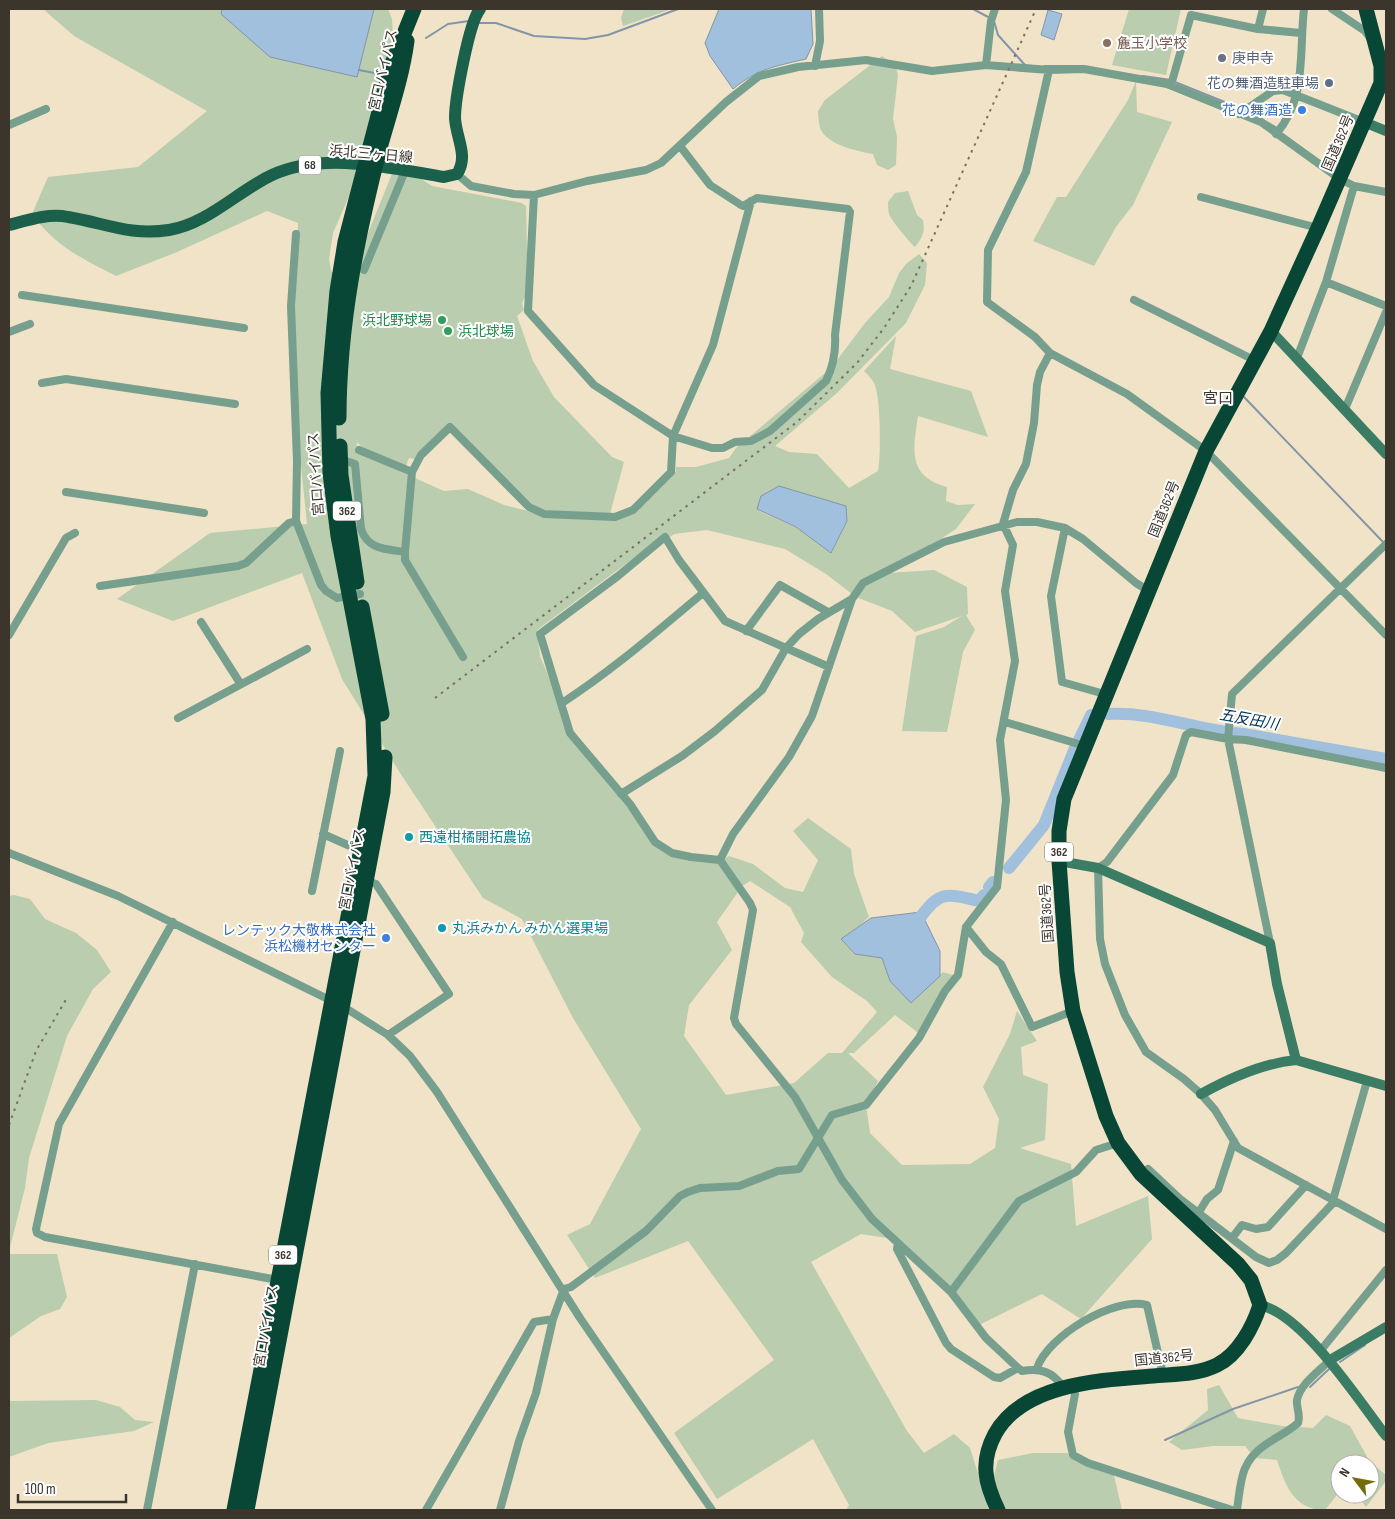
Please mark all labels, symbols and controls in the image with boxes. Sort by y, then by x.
street label: 宮口バイパス [365,27,401,113]
place label: 麁玉小学校 [1117,35,1187,52]
marker: 麁玉小学校 [1101,37,1113,49]
place label: 庚申寺 [1232,50,1274,67]
marker: 庚申寺 [1216,52,1228,64]
place label: 花の舞酒造駐車場 [1207,75,1319,92]
marker: 花の舞酒造駐車場 [1323,77,1335,89]
place label: 花の舞酒造 [1222,102,1292,119]
marker: 花の舞酒造 [1296,104,1308,116]
street label: 国道362号 [1318,112,1358,174]
street label: 浜北三ヶ日線 [328,142,414,166]
road number: 68 [299,156,321,174]
place label: 浜北野球場 [362,312,432,329]
marker: 浜北野球場 [436,314,448,326]
place label: 浜北球場 [458,323,514,340]
marker: 浜北球場 [442,325,454,337]
district label: 宮口 [1203,389,1233,408]
street label: 宮口バイパス [305,432,327,516]
street label: 国道362号 [1145,478,1183,540]
road number: 362 [333,502,361,520]
water label: 五反田川 [1218,705,1282,735]
street label: 宮口バイパス [336,826,368,912]
place label: 西遠柑橘開拓農協 [419,829,531,846]
marker: 西遠柑橘開拓農協 [403,831,415,843]
road number: 362 [1045,842,1073,862]
street label: 国道362号 [1036,883,1058,943]
place label: 丸浜みかん みかん選果場 [452,920,608,937]
place label: レンテック大敬株式会社 浜松機材センター [222,922,376,955]
marker: 丸浜みかん みかん選果場 [436,922,448,934]
marker: レンテック大敬株式会社 浜松機材センター [380,932,392,944]
road number: 362 [269,1246,297,1264]
street label: 宮口バイパス [250,1283,282,1369]
street label: 国道362号 [1133,1346,1195,1370]
north arrow [1330,1454,1380,1504]
text: N [1335,1465,1354,1480]
scale bar [18,1472,125,1504]
text: 100 m [25,1480,56,1499]

